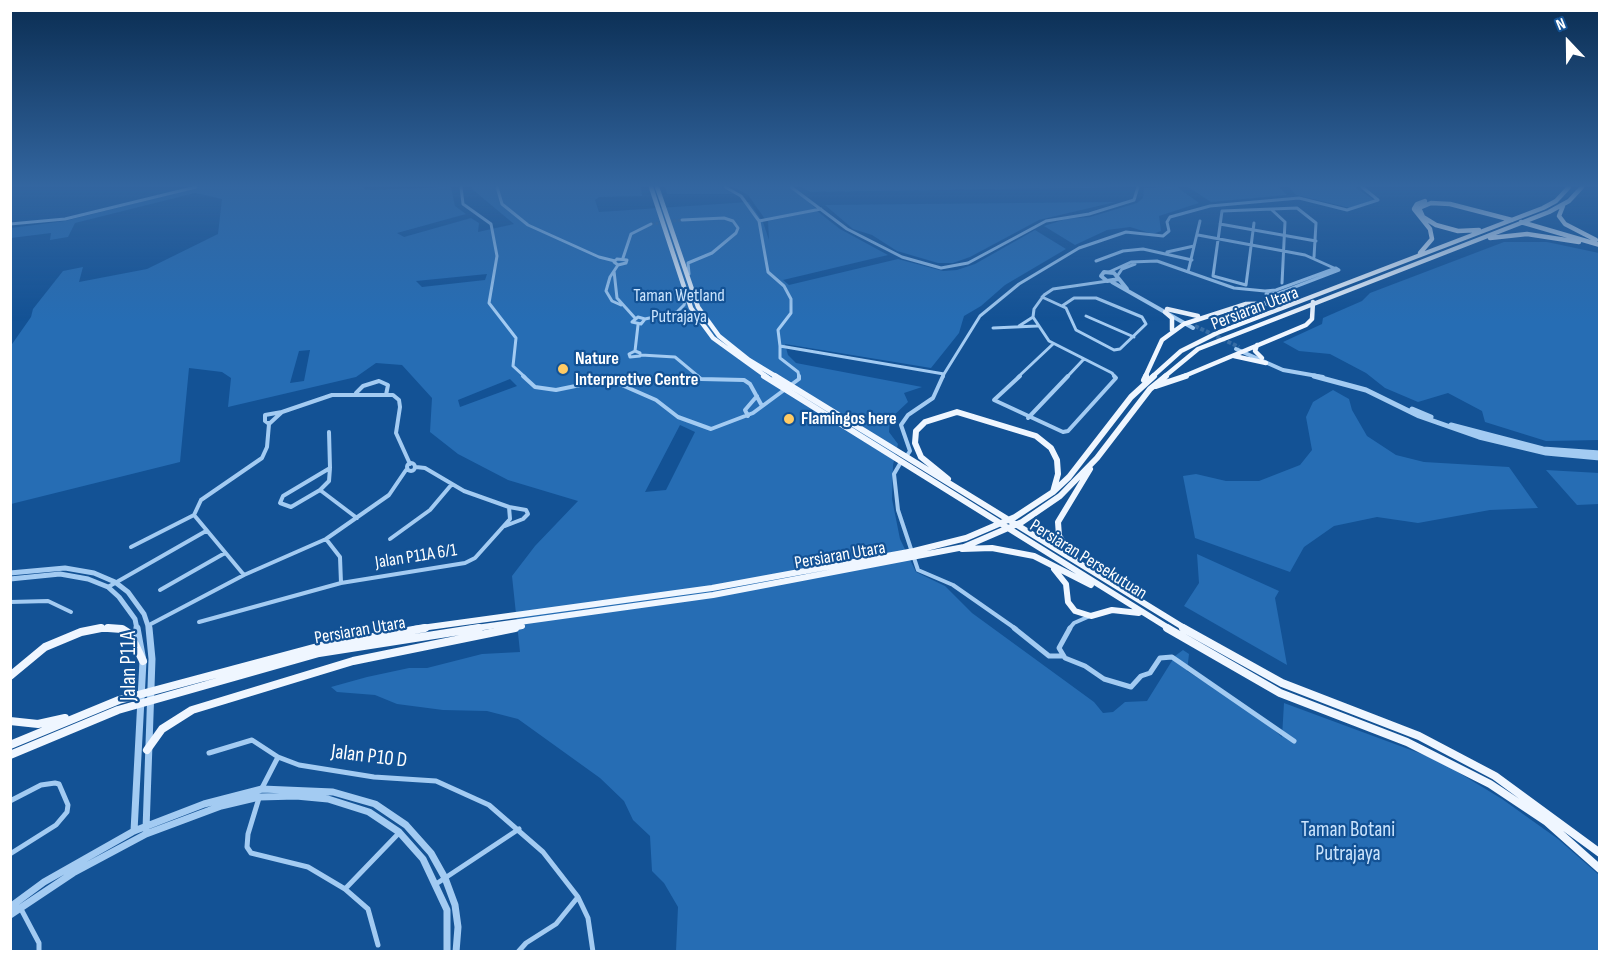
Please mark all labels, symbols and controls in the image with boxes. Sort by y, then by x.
north arrow [1538,12,1598,72]
text: N [1554,14,1569,35]
street label: Persiaran Utara [1208,282,1302,336]
park label: Taman Wetland Putrajaya [633,285,725,328]
place label: Nature Interpretive Centre [575,348,698,391]
marker: Nature Interpretive Centre [556,362,570,376]
place label: Flamingos here [801,408,897,430]
marker: Flamingos here [782,412,796,426]
street label: Persiaran Persekutuan [1025,515,1151,605]
street label: Persiaran Utara [793,537,887,575]
street label: Jalan P11A 6/1 [374,540,458,574]
street label: Persiaran Utara [313,612,407,650]
street label: Jalan P11A [117,631,143,701]
street label: Jalan P10 D [330,740,408,774]
park label: Taman Botani Putrajaya [1301,818,1395,868]

